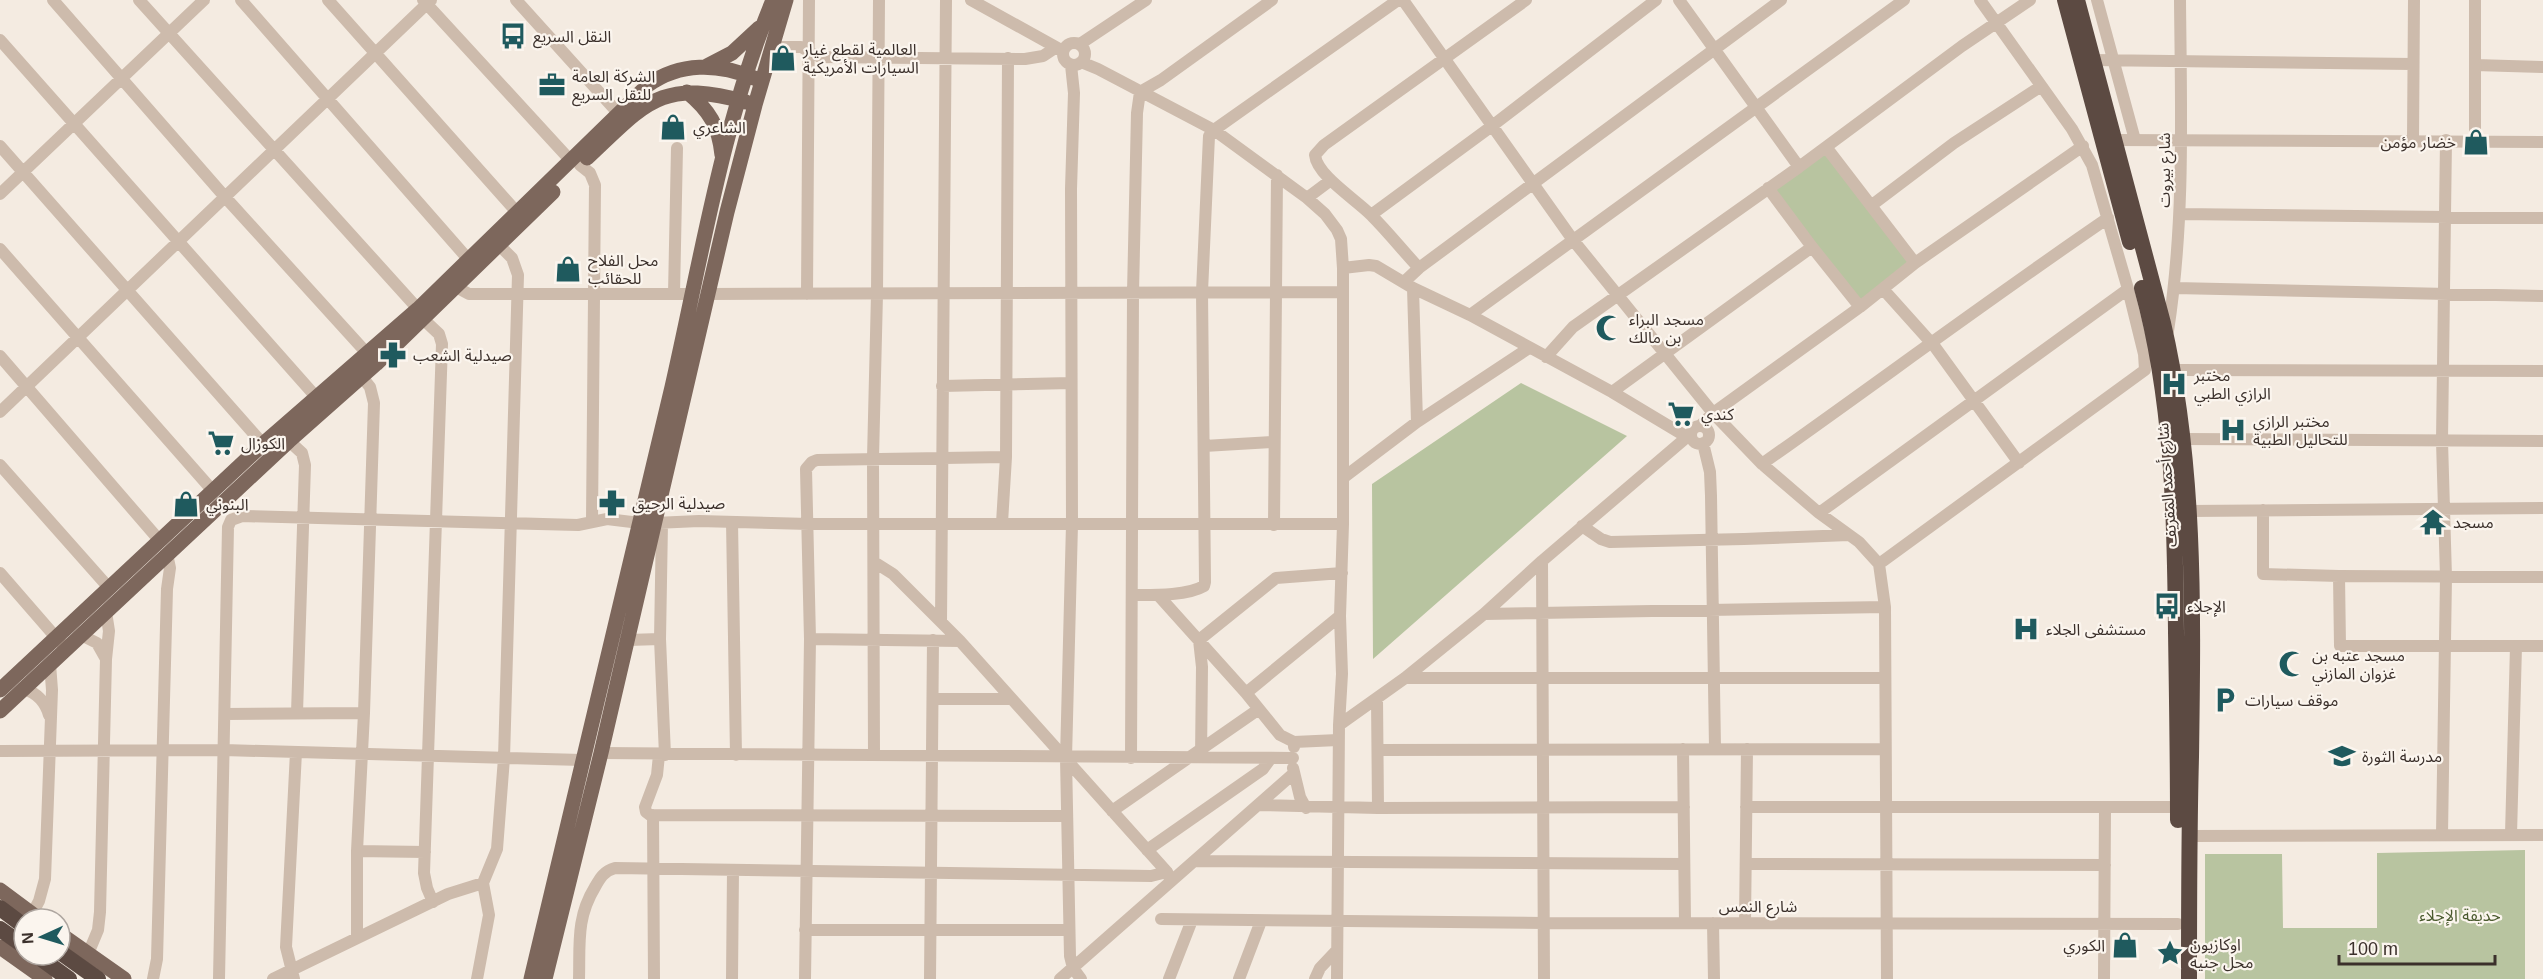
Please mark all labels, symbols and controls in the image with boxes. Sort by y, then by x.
bus stop icon: النقل السريع [498,21,528,51]
place label: النقل السريع [533,28,611,49]
place label: العالمية لقطع غيار السيارات الأمريكية [802,41,919,77]
shop icon: العالمية لقطع غيار السيارات الأمريكية [768,43,798,73]
place label: الشركة العامة للنقل السريع [572,68,655,107]
office icon: الشركة العامة للنقل السريع [537,70,567,100]
shop icon: الشاعري [658,112,688,142]
place label: الشاعري [693,119,746,139]
shop icon: خضار مؤمن [2461,127,2491,157]
street label: شارع بيروت [2156,132,2177,208]
place label: خضار مؤمن [2380,134,2456,152]
place label: محل الفلاح للحقائب [588,252,658,287]
shop icon: محل الفلاح للحقائب [553,254,583,284]
place label: مسجد البراء بن مالك [1629,311,1704,347]
mosque icon: مسجد البراء بن مالك [1594,313,1624,343]
pharmacy icon: صيدلية الشعب [378,340,408,370]
place label: صيدلية الشعب [413,347,512,364]
place label: مختبر الرازي الطبي [2193,367,2271,405]
hospital icon: مختبر الرازي الطبي [2159,369,2189,399]
supermarket icon: كندي [1666,399,1696,429]
place label: كندي [1701,406,1734,426]
place label: مختبر الرازي للتحاليل الطبية [2253,413,2348,449]
hospital icon: مختبر الرازي للتحاليل الطبية [2218,415,2248,445]
street label: شارع أحمد المقريف [2153,422,2184,548]
supermarket icon: الكوزال [206,428,236,458]
place label: الكوزال [241,435,285,454]
pharmacy icon: صيدلية الرحيق [597,488,627,518]
shop icon: البنوني [171,489,201,519]
place label: صيدلية الرحيق [632,495,725,514]
place label: البنوني [206,496,249,516]
temple icon: مسجد [2418,507,2448,537]
place label: مسجد [2453,514,2494,531]
bus stop icon: الإجلاء [2152,591,2182,621]
place label: الإجلاء [2187,598,2226,617]
hospital icon: مستشفى الجلاء [2011,614,2041,644]
place label: مستشفى الجلاء [2046,621,2146,639]
place label: مسجد عتبه بن غزوان المازني [2312,647,2405,685]
mosque icon: مسجد عتبه بن غزوان المازني [2277,649,2307,679]
parking icon: موقف سيارات [2210,685,2240,715]
place label: موقف سيارات [2245,692,2338,710]
school or university icon: مدرسة الثورة [2327,741,2357,771]
place label: مدرسة الثورة [2362,748,2442,766]
street label: شارع النمس [1719,898,1797,919]
north arrow [12,907,72,967]
park label: حديقة الإجلاء [2419,907,2501,926]
scale bar [2339,928,2495,966]
shop icon: الكوري [2110,930,2140,960]
text: N [19,932,36,944]
place label: اوكازيون محل جنيه [2190,936,2253,972]
place label: الكوري [2063,937,2105,957]
place icon: اوكازيون محل جنيه [2155,938,2185,968]
text: 100 m [2348,939,2398,959]

